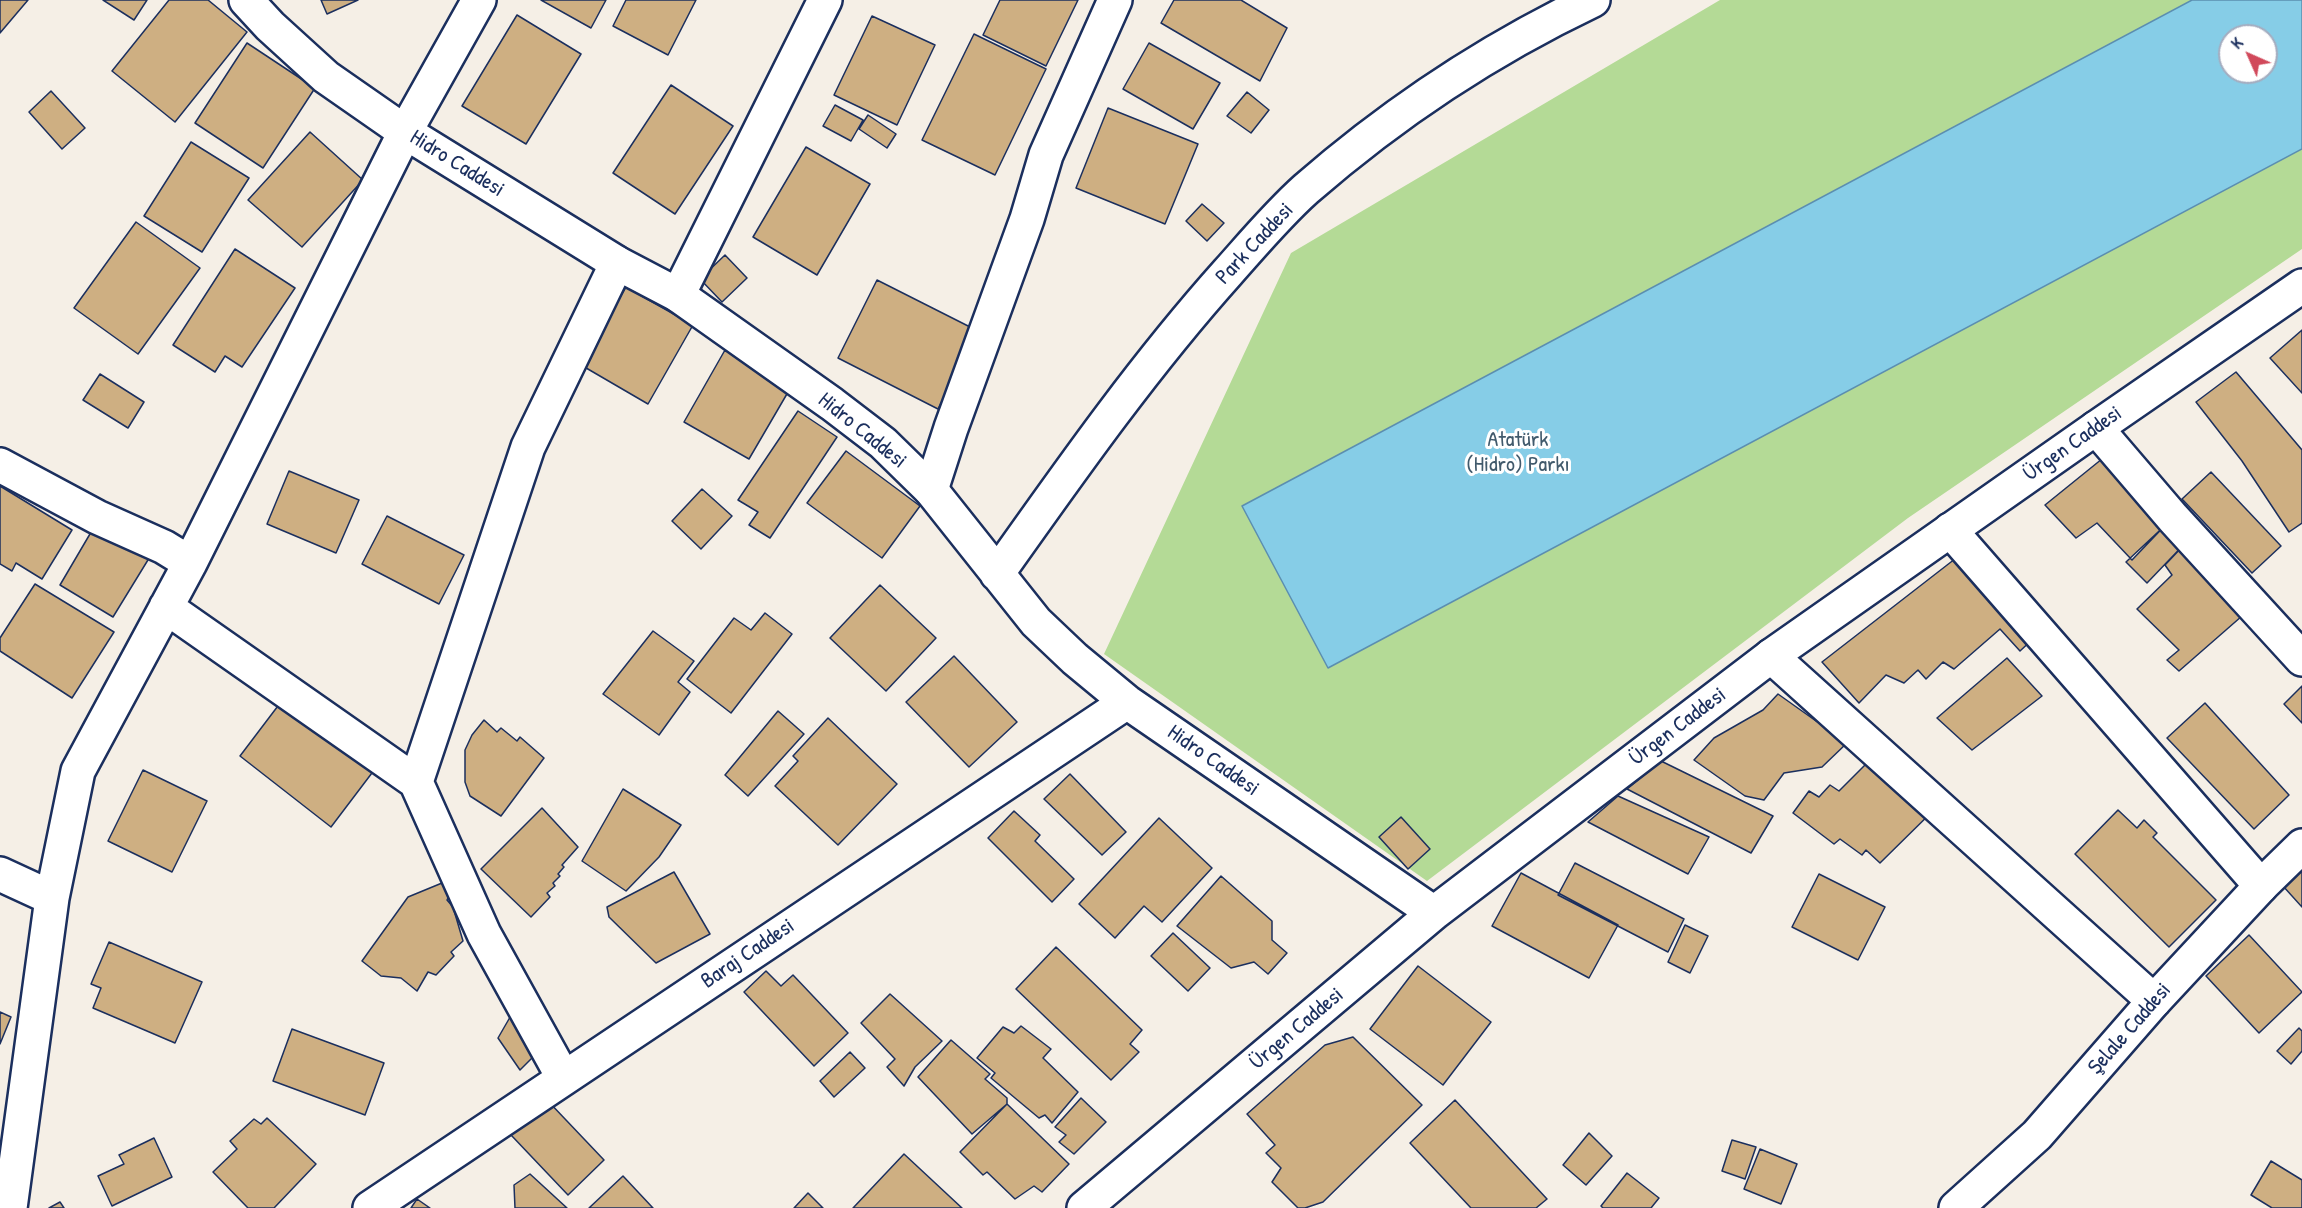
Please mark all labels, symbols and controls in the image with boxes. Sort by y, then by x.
north arrow [2218,24,2278,84]
text: K [2226,32,2247,53]
street label: Hidro Caddesi [405,125,509,203]
street label: Park Caddesi [1211,198,1299,290]
street label: Hidro Caddesi [812,387,912,475]
street label: Ürgen Caddesi [2019,400,2127,488]
park label: Atatürk (Hidro) Parkı [1466,427,1570,478]
street label: Ürgen Caddesi [1624,682,1732,772]
street label: Hidro Caddesi [1162,720,1264,802]
street label: Baraj Caddesi [696,913,800,995]
street label: Şelale Caddesi [2083,978,2177,1080]
street label: Ürgen Caddesi [1245,982,1349,1076]

